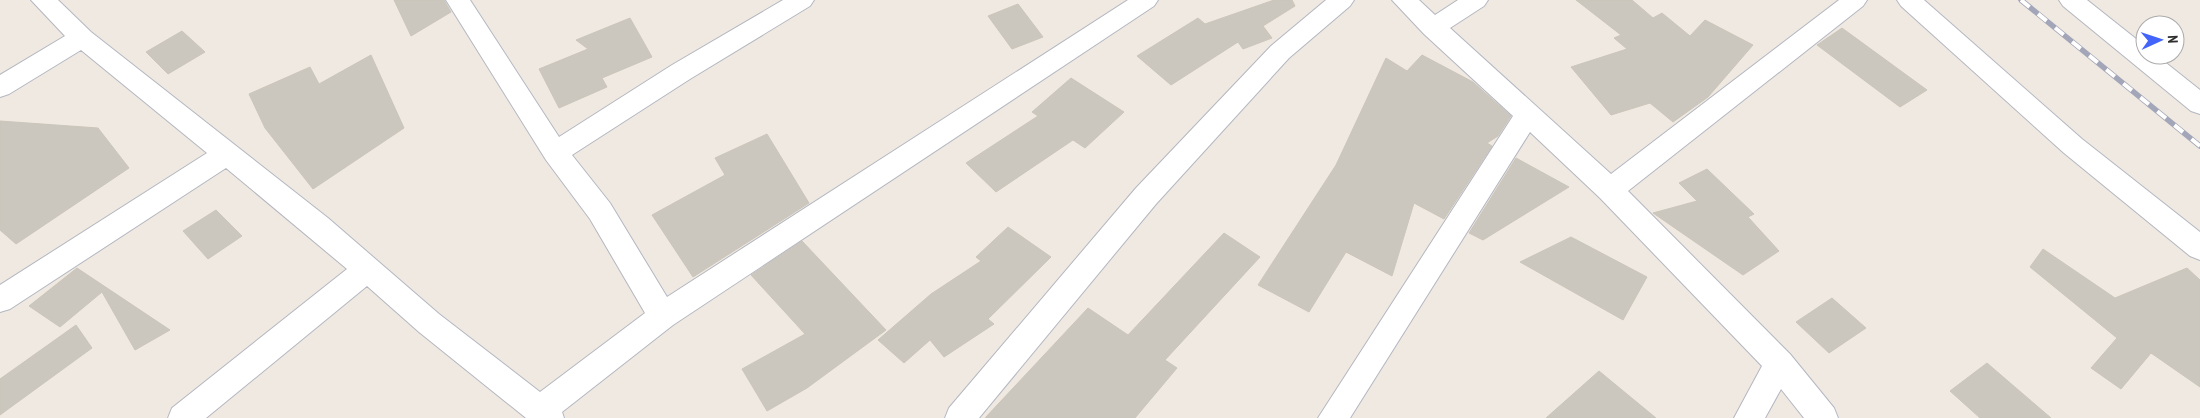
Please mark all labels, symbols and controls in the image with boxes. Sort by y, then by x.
north arrow [2135,15,2185,65]
text: N [2164,35,2182,44]

